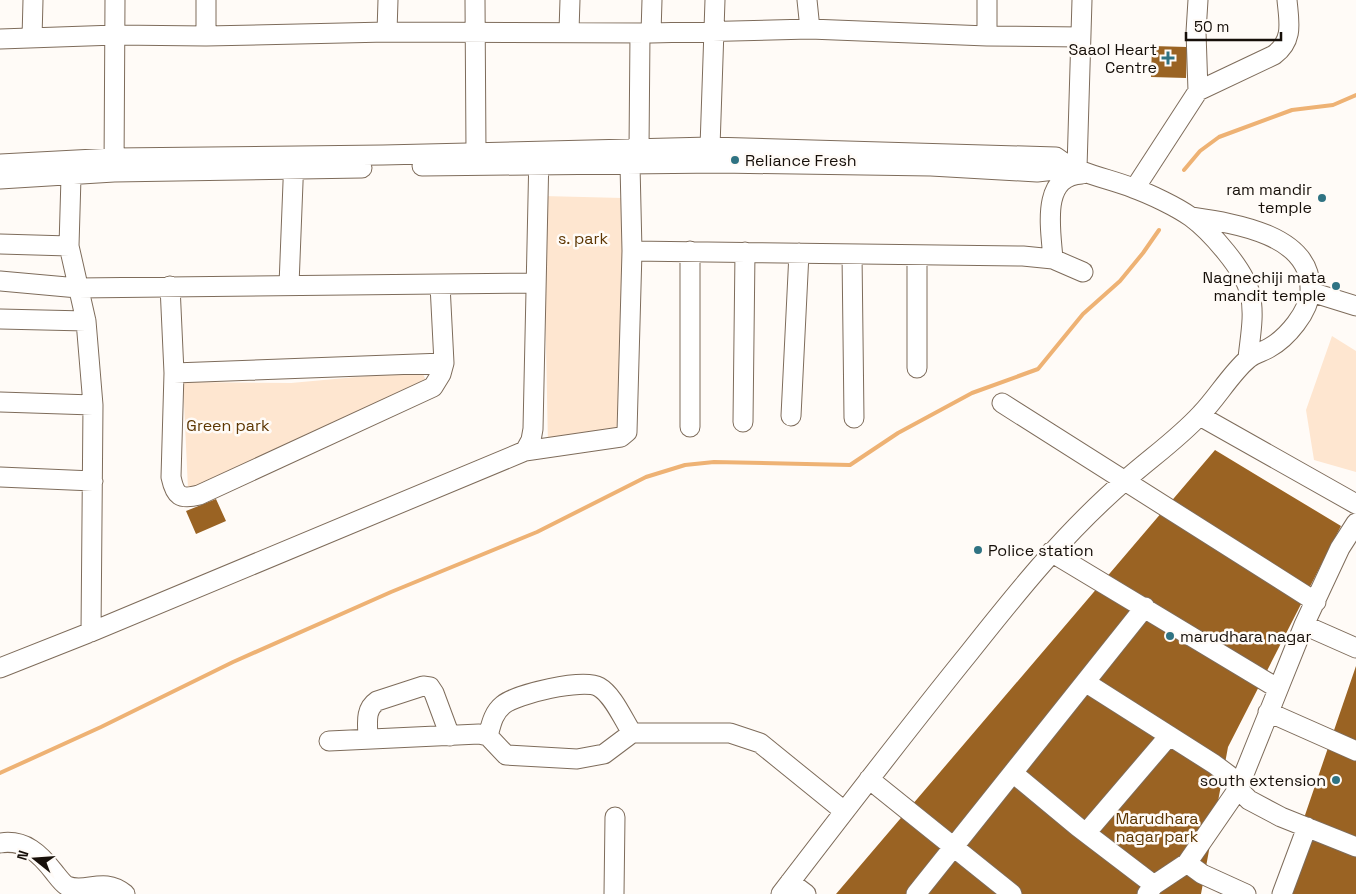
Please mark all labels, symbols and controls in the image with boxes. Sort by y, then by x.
scale bar [1186,10,1281,42]
text: 50 m [1194,17,1229,36]
place label: Saaol Heart Centre [1069,39,1157,78]
marker: Saaol Heart Centre [1161,51,1175,65]
place label: Reliance Fresh [745,150,857,171]
marker: Reliance Fresh [729,154,741,166]
place label: ram mandir temple [1226,179,1312,218]
marker: ram mandir temple [1316,192,1328,204]
park label: s. park [558,228,608,249]
place label: Nagnechiji mata mandit temple [1203,267,1326,306]
marker: Nagnechiji mata mandit temple [1330,280,1342,292]
park label: Green park [186,415,270,436]
place label: Police station [988,540,1093,561]
marker: Police station [972,544,984,556]
place label: marudhara nagar [1180,626,1311,647]
marker: marudhara nagar [1164,630,1176,642]
place label: south extension [1200,770,1326,791]
marker: south extension [1330,774,1342,786]
park label: Marudhara nagar park [1115,808,1199,847]
north arrow [10,834,60,884]
text: N [13,848,33,862]

